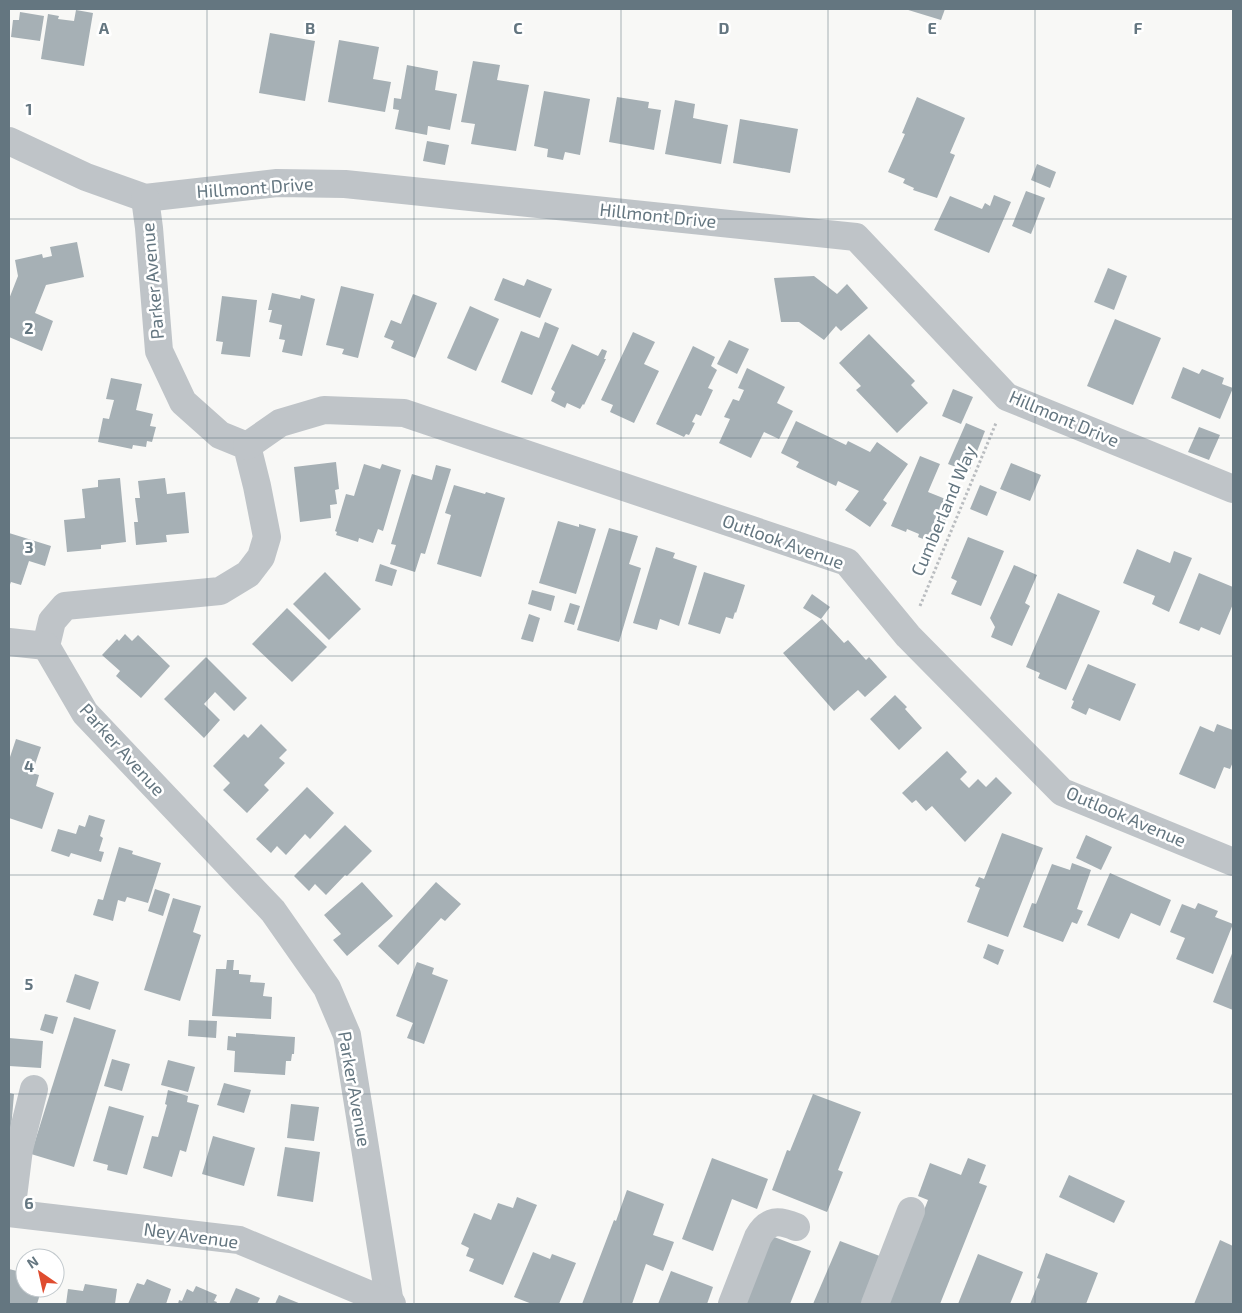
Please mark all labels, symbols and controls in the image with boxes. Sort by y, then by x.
text: A [99,18,110,37]
text: B [305,18,315,37]
text: C [513,18,523,37]
text: D [719,18,730,37]
text: E [927,18,937,37]
text: F [1134,18,1143,37]
text: 1 [26,99,32,118]
street label: Hillmont Drive [196,172,314,202]
street label: Hillmont Drive [599,198,718,232]
street label: Parker Avenue [136,222,168,340]
text: 2 [24,318,34,337]
street label: Hillmont Drive [1006,385,1123,451]
street label: Cumberland Way [906,442,981,579]
street label: Outlook Avenue [720,509,847,573]
text: 3 [24,537,34,556]
street label: Parker Avenue [75,699,170,800]
text: 4 [24,756,34,775]
street label: Outlook Avenue [1063,781,1190,851]
text: 5 [25,974,34,993]
street label: Parker Avenue [334,1029,376,1148]
text: 6 [24,1193,34,1212]
street label: Ney Avenue [142,1217,240,1253]
north arrow [15,1248,65,1298]
text: N [24,1252,41,1272]

